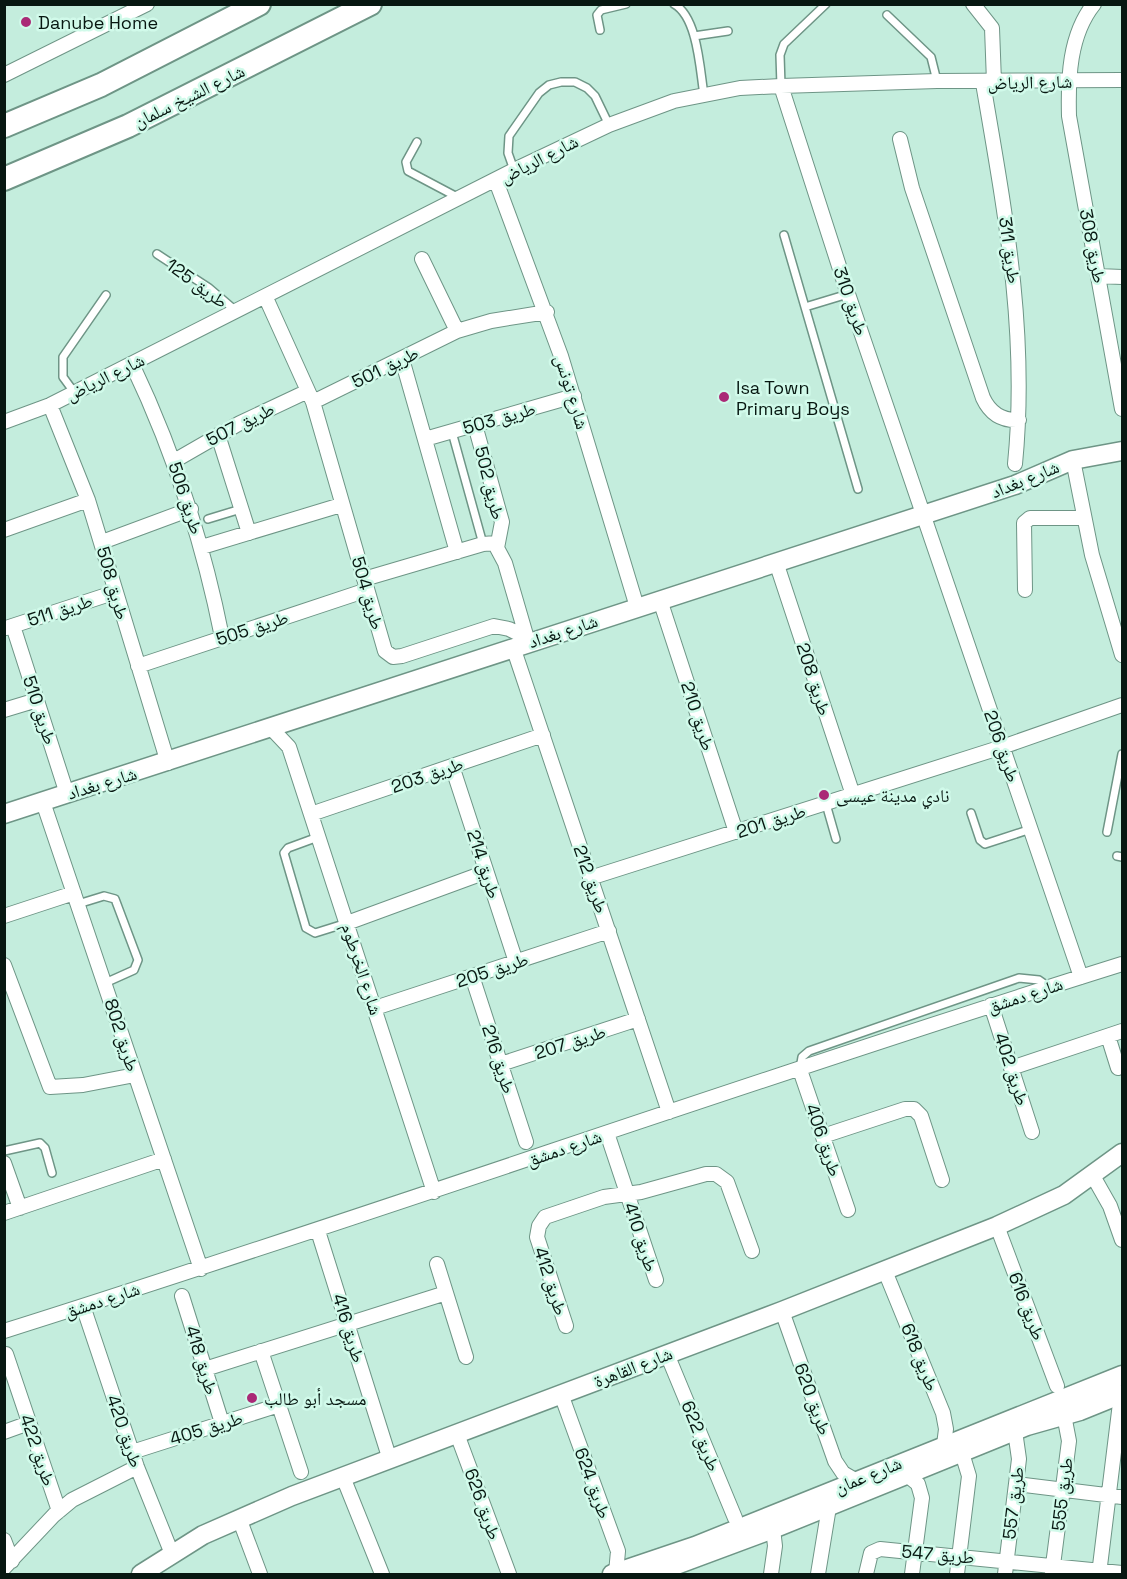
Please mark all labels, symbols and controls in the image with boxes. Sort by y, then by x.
place label: Danube Home [38,11,158,34]
marker: Danube Home [19,15,33,29]
street label: شارع الشيخ سلمان [130,59,249,134]
street label: شارع الرياض [987,70,1073,94]
street label: شارع الرياض [496,130,582,188]
street label: طريق 308 [1075,207,1111,285]
street label: طريق 311 [994,215,1026,285]
street label: طريق 125 [162,253,232,313]
street label: طريق 310 [829,264,873,338]
street label: طريق 501 [348,341,422,393]
street label: شارع الرياض [62,348,148,406]
street label: شارع تونس [550,352,594,432]
place label: Isa Town Primary Boys [736,376,850,420]
marker: Isa Town Primary Boys [717,390,731,404]
street label: طريق 507 [202,397,278,451]
street label: طريق 503 [460,397,538,439]
street label: طريق 502 [470,444,510,522]
street label: شارع بغداد [988,455,1062,503]
street label: طريق 506 [163,459,209,537]
street label: طريق 508 [92,544,134,622]
street label: طريق 504 [347,554,389,632]
street label: طريق 511 [25,589,95,631]
street label: طريق 505 [213,606,291,650]
street label: شارع بغداد [525,609,601,653]
street label: طريق 208 [791,640,837,718]
street label: طريق 510 [18,673,62,747]
street label: طريق 210 [676,678,720,754]
street label: طريق 206 [979,707,1025,785]
street label: طريق 203 [388,752,466,798]
street label: شارع بغداد [64,762,140,804]
place label: نادي مدينة عيسى [836,784,950,810]
marker: نادي مدينة عيسى [817,788,831,802]
street label: طريق 201 [733,799,809,843]
street label: طريق 214 [462,827,506,901]
street label: طريق 212 [569,842,613,916]
street label: شارع الخرطوم [335,920,388,1018]
street label: طريق 205 [453,948,531,992]
street label: شارع دمشق [984,972,1066,1018]
street label: طريق 802 [99,996,145,1074]
street label: طريق 207 [531,1020,609,1064]
street label: طريق 216 [477,1022,521,1096]
street label: طريق 402 [989,1030,1035,1108]
street label: طريق 406 [801,1101,847,1179]
street label: شارع دمشق [523,1124,605,1172]
street label: طريق 410 [619,1199,663,1275]
street label: طريق 412 [529,1244,573,1318]
street label: طريق 616 [1004,1269,1050,1343]
street label: شارع دمشق [61,1277,143,1323]
street label: طريق 416 [328,1291,370,1365]
street label: طريق 618 [896,1320,944,1394]
street label: طريق 418 [181,1323,223,1397]
street label: شارع القاهرة [590,1342,676,1392]
street label: طريق 620 [789,1360,837,1438]
place label: مسجد أبو طالب [264,1387,367,1410]
marker: مسجد أبو طالب [245,1391,259,1405]
street label: طريق 420 [102,1392,148,1470]
street label: طريق 622 [676,1397,726,1475]
street label: طريق 405 [167,1406,245,1450]
street label: طريق 422 [15,1411,61,1489]
street label: طريق 624 [570,1444,616,1522]
street label: شارع عمان [831,1451,905,1499]
street label: طريق 555 [1046,1456,1078,1532]
street label: طريق 626 [459,1465,507,1543]
street label: طريق 557 [997,1465,1029,1541]
street label: طريق 547 [901,1539,975,1569]

